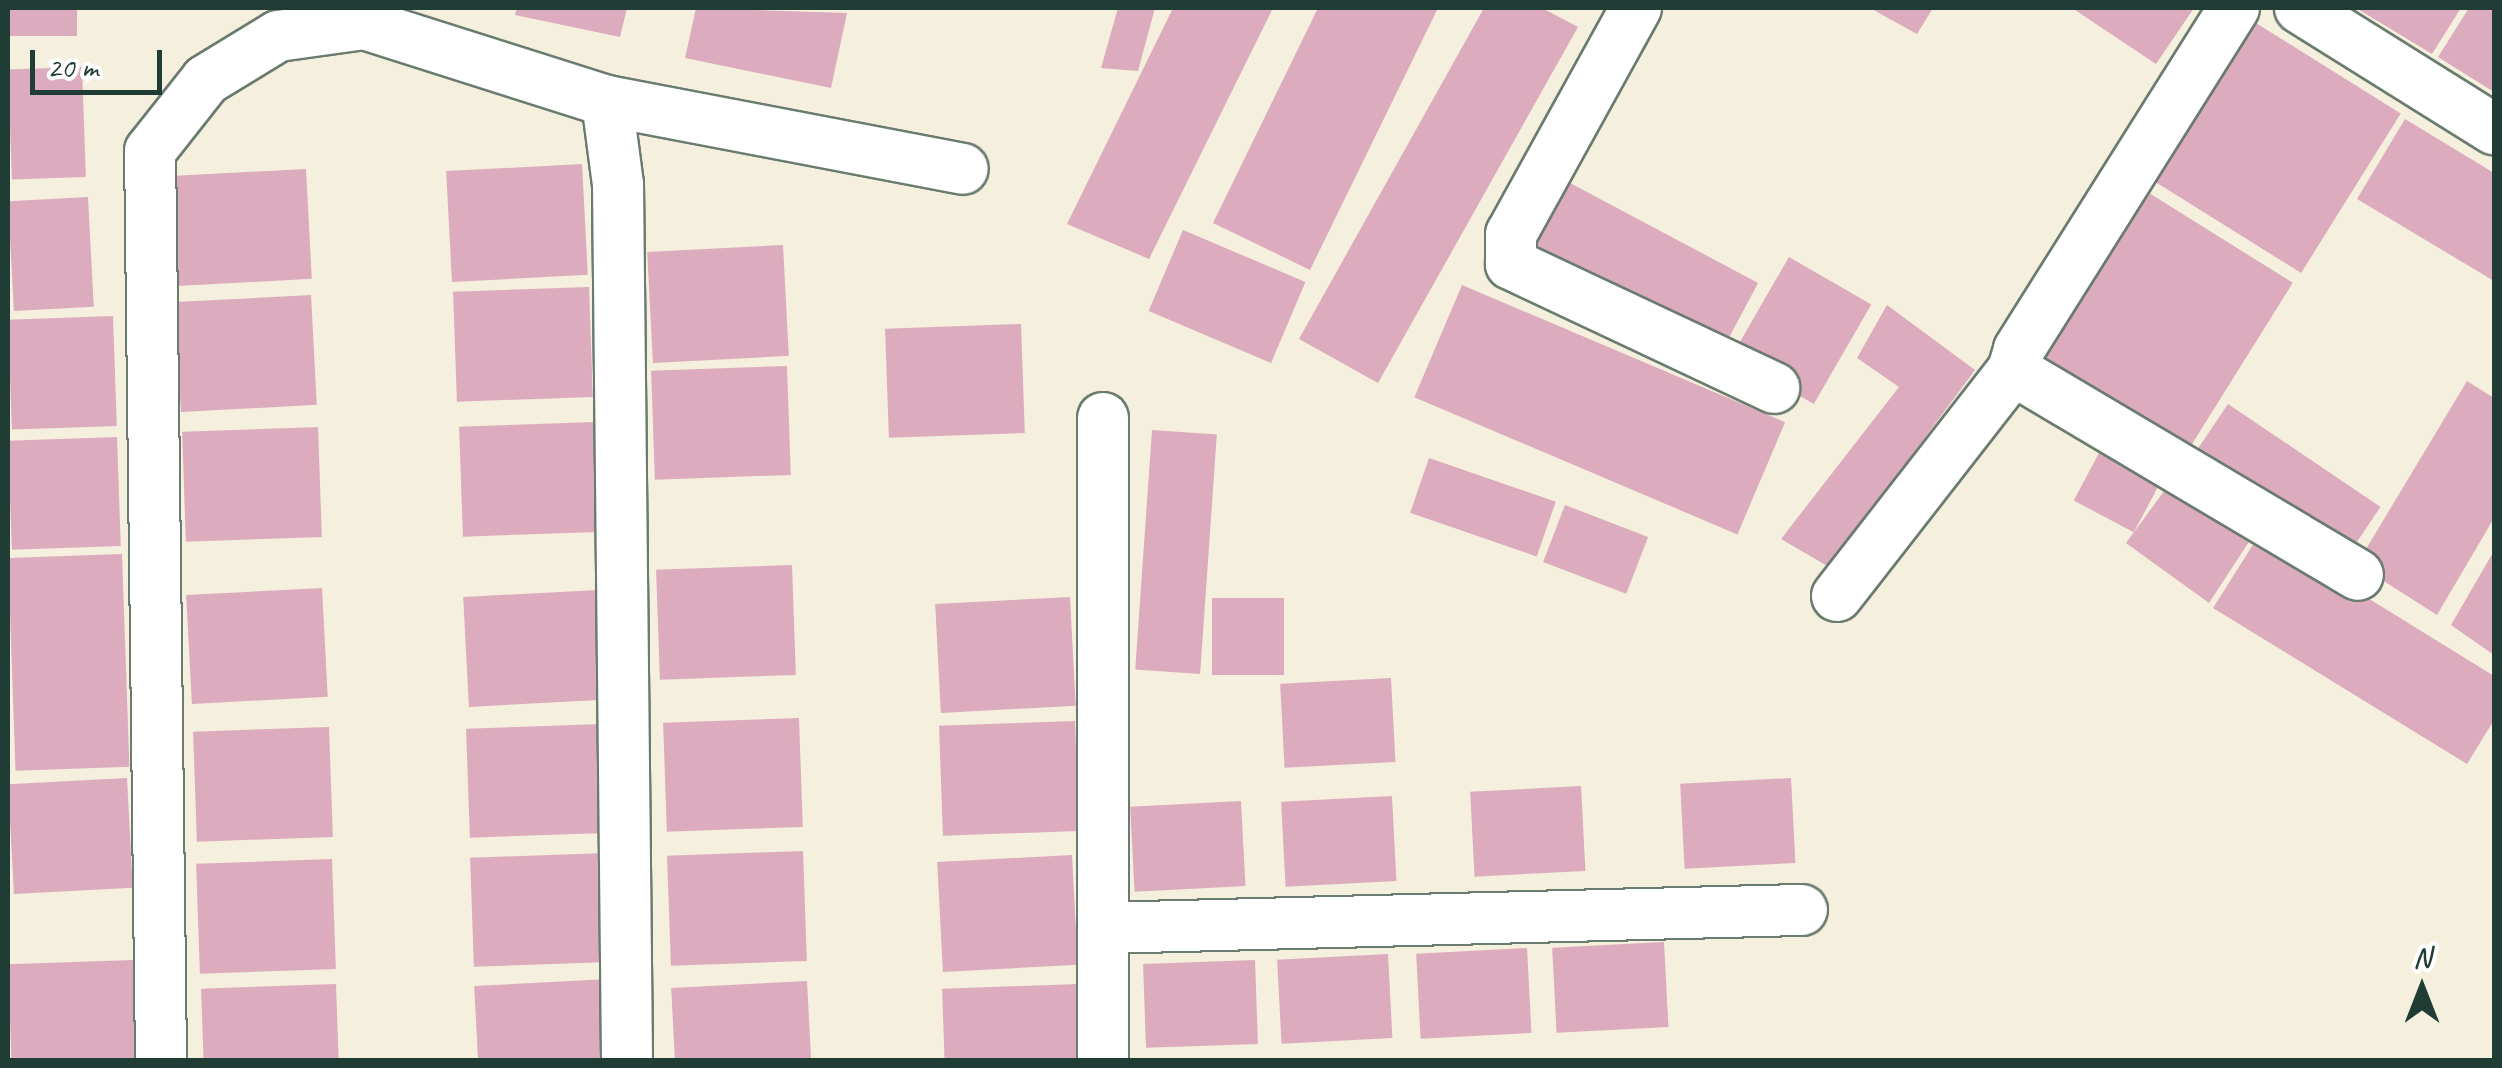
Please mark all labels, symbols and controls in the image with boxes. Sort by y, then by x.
scale bar [35,30,168,92]
text: 20 m [47,48,98,86]
north arrow [2372,938,2472,1038]
text: N [2413,940,2431,975]

